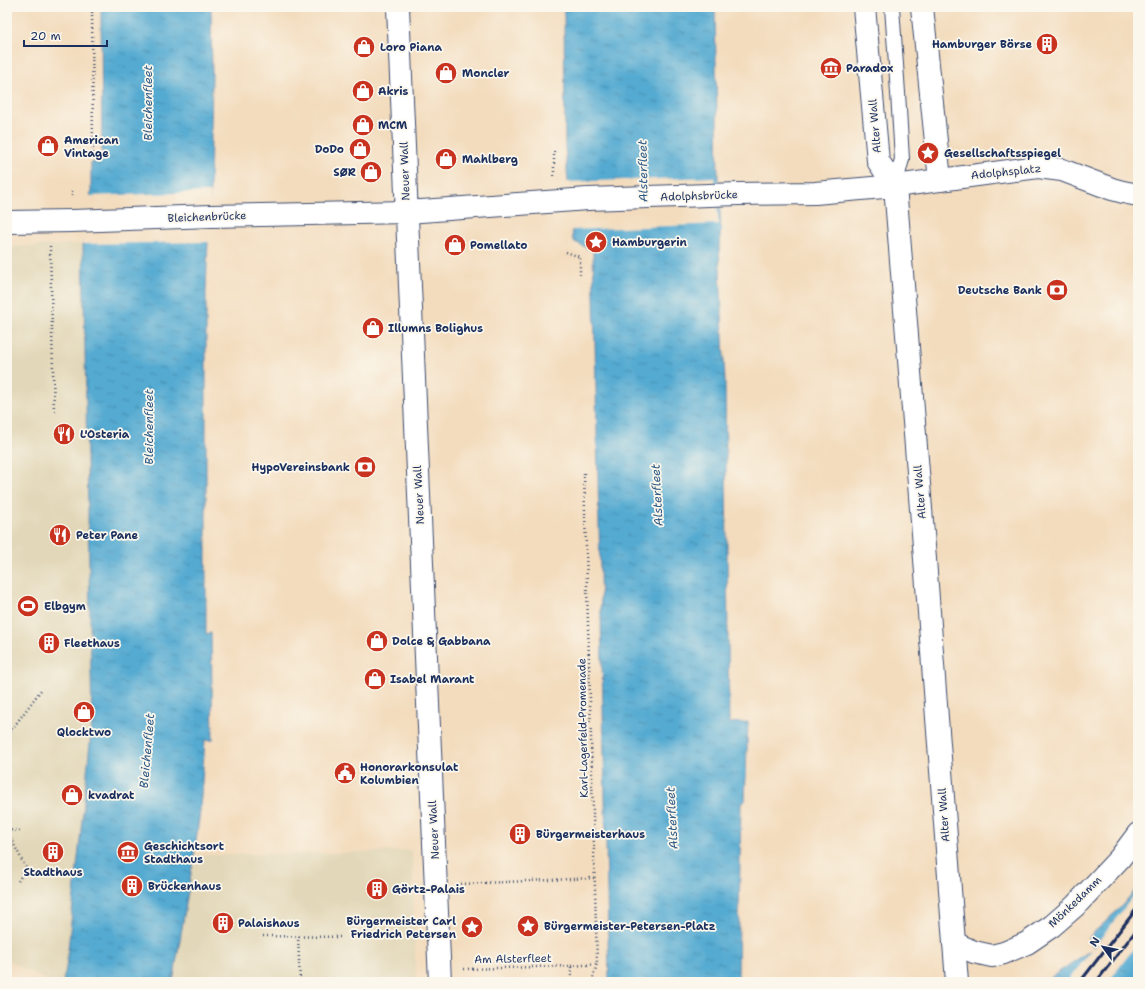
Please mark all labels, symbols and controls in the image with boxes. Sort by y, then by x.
scale bar [24,22,107,48]
text: 20 m [30,28,61,44]
building icon: Hamburger Börse [1034,31,1060,57]
shop icon: Loro Piana [351,34,377,60]
place label: Hamburger Börse [932,37,1032,52]
place label: Loro Piana [380,40,442,55]
museum icon: Paradox [818,55,844,81]
shop icon: Moncler [433,60,459,86]
place label: Paradox [846,61,893,76]
water label: Bleichenfleet [140,65,156,141]
place label: Moncler [462,66,510,81]
shop icon: Akris [350,78,376,104]
place label: Akris [378,84,409,99]
street label: Alter Wall [865,98,885,154]
shop icon: MCM [350,112,376,138]
place label: MCM [378,118,408,133]
shop icon: American Vintage [35,133,61,159]
place label: American Vintage [64,133,119,161]
shop icon: DoDo [347,136,373,162]
water label: Alsterfleet [634,139,652,202]
place icon: Gesellschaftsspiegel [915,140,941,166]
street label: Neuer Wall [396,141,414,201]
place label: DoDo [315,142,344,157]
shop icon: Mahlberg [433,146,459,172]
place label: Gesellschaftsspiegel [944,146,1061,161]
place label: Mahlberg [462,152,518,167]
shop icon: SØR [358,159,384,185]
street label: Adolphsplatz [970,161,1042,183]
place label: SØR [333,165,356,180]
street label: Adolphsbrücke [660,187,738,205]
street label: Bleichenbrücke [167,208,247,226]
place icon: Hamburgerin [583,229,609,255]
shop icon: Pomellato [442,232,468,258]
place label: Hamburgerin [612,235,688,250]
place label: Pomellato [470,238,528,253]
bank icon: Deutsche Bank [1044,277,1070,303]
place label: Deutsche Bank [958,283,1042,298]
shop icon: Illumns Bolighus [360,315,386,341]
place label: Illumns Bolighus [388,321,483,336]
water label: Bleichenfleet [141,389,157,465]
restaurant icon: L'Osteria [51,421,77,447]
place label: L'Osteria [80,427,130,442]
bank icon: HypoVereinsbank [352,454,378,480]
place label: HypoVereinsbank [252,460,350,475]
water label: Alsterfleet [647,463,667,527]
street label: Neuer Wall [410,464,428,525]
street label: Alter Wall [910,464,930,520]
restaurant icon: Peter Pane [47,522,73,548]
place label: Peter Pane [76,528,139,543]
sports icon: Elbgym [15,593,41,619]
place label: Elbgym [44,599,86,614]
shop icon: Dolce & Gabbana [364,628,390,654]
building icon: Fleethaus [36,630,62,656]
place label: Dolce & Gabbana [392,634,491,649]
place label: Fleethaus [64,636,120,651]
street label: Karl-Lagerfeld-Promenade [574,658,592,798]
shop icon: Isabel Marant [362,666,388,692]
place label: Isabel Marant [390,672,475,687]
shop icon: Qlocktwo [71,699,97,725]
water label: Bleichenfleet [136,712,158,789]
place label: Qlocktwo [57,725,111,740]
public building icon: Honorarkonsulat Kolumbien [332,760,358,786]
place label: Honorarkonsulat Kolumbien [360,760,459,788]
shop icon: kvadrat [59,782,85,808]
water label: Alsterfleet [662,786,682,850]
street label: Alter Wall [935,787,953,843]
place label: kvadrat [88,788,135,803]
street label: Neuer Wall [425,799,443,860]
building icon: Bürgermeisterhaus [507,821,533,847]
place label: Bürgermeisterhaus [536,827,645,842]
building icon: Stadthaus [40,839,66,865]
museum icon: Geschichtsort Stadthaus [115,839,141,865]
place label: Geschichtsort Stadthaus [144,839,225,867]
place label: Stadthaus [23,865,83,880]
street label: Mönkedamm [1045,872,1105,931]
building icon: Brückenhaus [119,873,145,899]
building icon: Görtz-Palais [364,876,390,902]
place label: Brückenhaus [148,879,222,894]
place label: Görtz-Palais [392,882,465,897]
building icon: Palaishaus [210,910,236,936]
place icon: Bürgermeister-Petersen-Platz [515,913,541,939]
place label: Bürgermeister Carl Friedrich Petersen [347,914,457,942]
place icon: Bürgermeister Carl Friedrich Petersen [459,914,485,940]
place label: Palaishaus [238,916,300,931]
place label: Bürgermeister-Petersen-Platz [544,919,716,934]
north arrow [1083,927,1123,967]
text: N [1086,934,1104,950]
street label: Am Alsterfleet [474,951,552,967]

